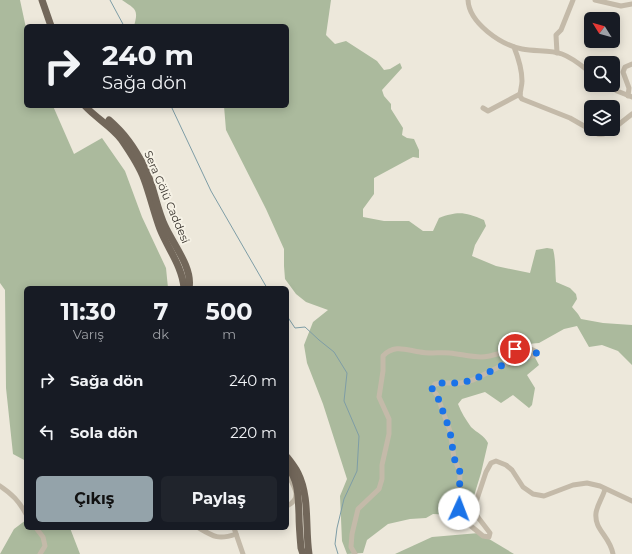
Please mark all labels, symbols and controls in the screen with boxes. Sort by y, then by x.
north arrow [584,12,620,48]
map controls [584,12,620,136]
text: 240 m [102,38,194,72]
icon: right [36,40,88,92]
button: search [584,56,620,92]
text: Sağa dön [102,72,187,94]
button: layers [584,100,620,136]
street label: Sera Gölü Caddesi [141,148,193,246]
text: 11:30 [60,297,116,326]
text: 7 [153,297,168,326]
text: 500 [206,297,252,326]
text: Varış [73,326,104,342]
text: dk [153,326,169,342]
text: m [222,326,236,342]
pin [498,332,532,366]
icon: arrive [504,338,526,360]
icon: right [36,369,58,391]
text: Sağa dön [70,371,143,390]
text: 240 m [229,371,277,390]
icon: left [36,421,58,443]
text: Sola dön [70,423,138,442]
text: 220 m [230,423,277,442]
button: Çıkış [36,476,153,522]
button: Paylaş [161,476,277,522]
position arrow [438,488,480,530]

